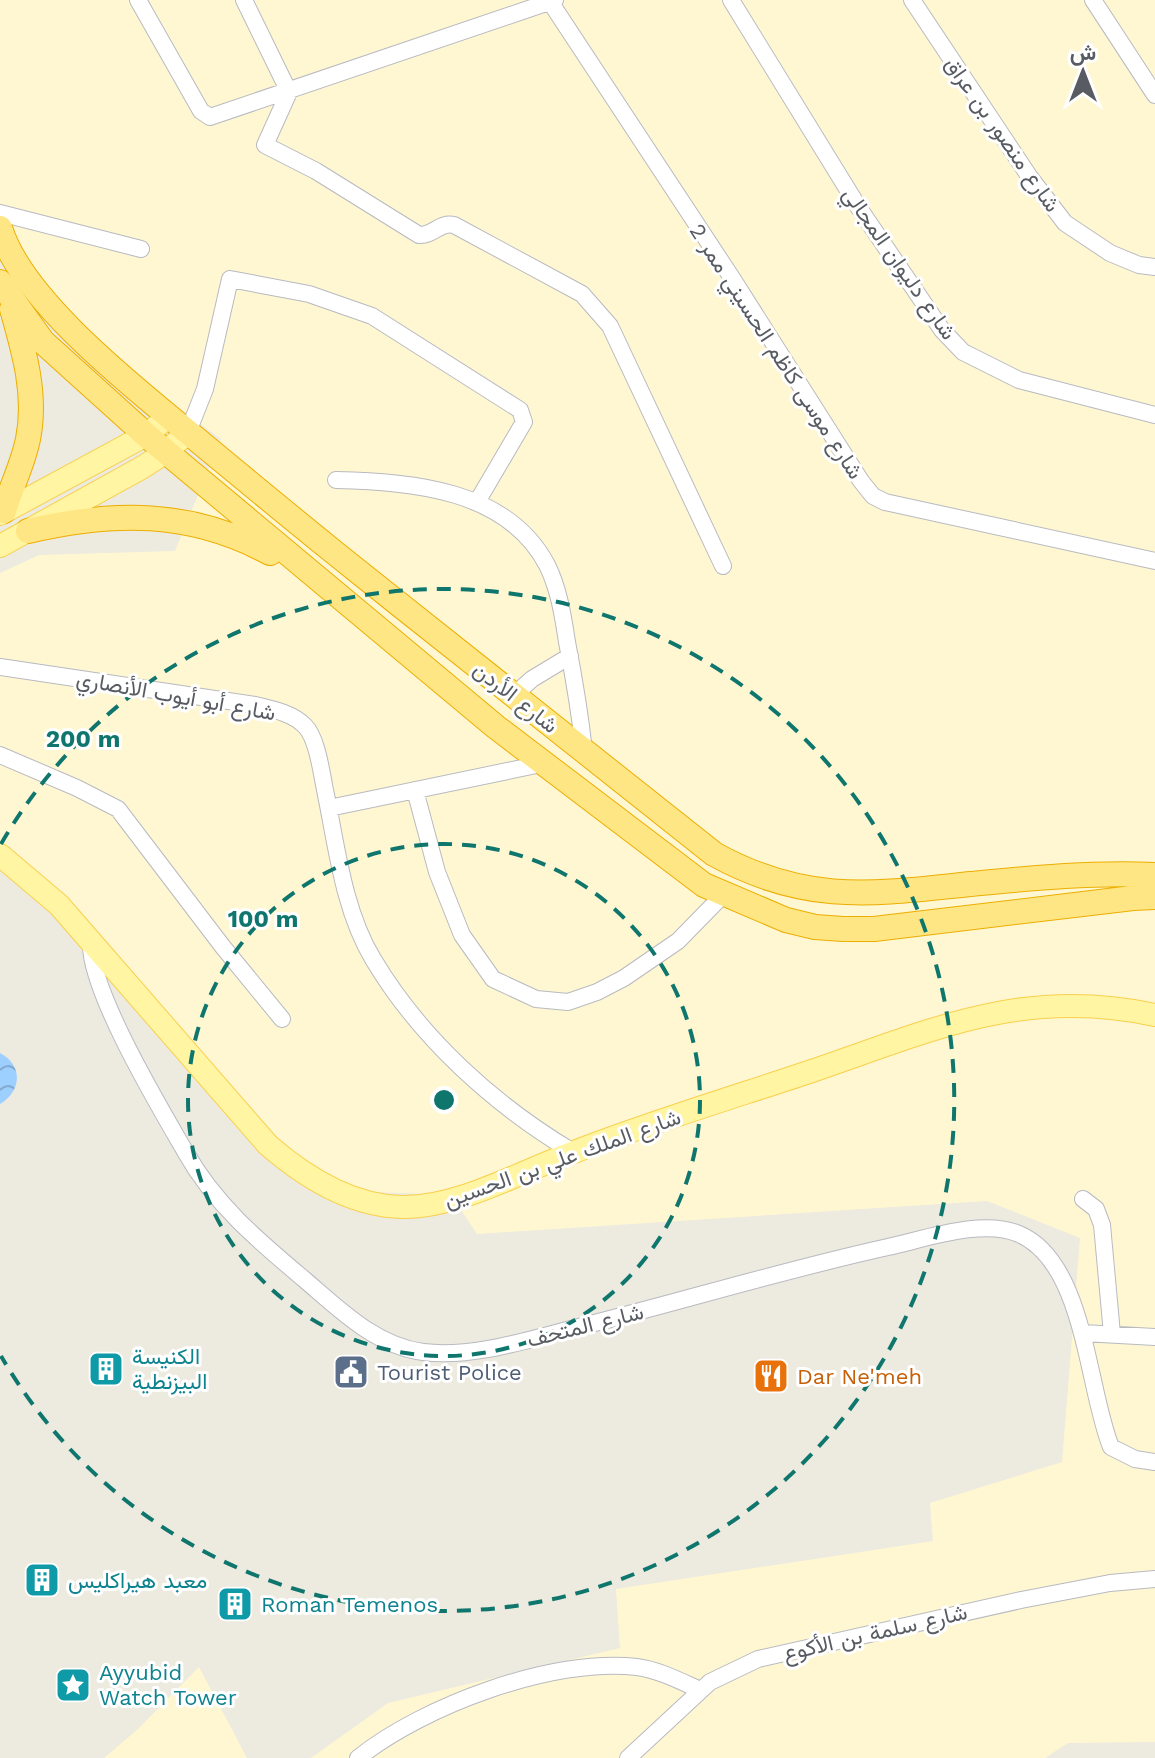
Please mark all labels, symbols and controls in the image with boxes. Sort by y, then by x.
north arrow [1043,32,1123,112]
text: ش [1070,40,1096,66]
street label: شارع منصور بن عراق [938,52,1065,218]
street label: شارع دليوان المجالي [833,182,962,348]
street label: شارع موسى كاظم الحسيني ممر 2 [680,219,869,487]
street label: شارع الأردن [467,657,563,740]
street label: شارع أبو أيوب الأنصاري [73,666,278,731]
text: 200 m [46,725,120,753]
text: 100 m [228,905,298,933]
centre of rings [430,1086,458,1114]
street label: شارع الملك علي بن الحسين [440,1104,686,1219]
street label: شارع المتحف [524,1299,646,1354]
place label: الكنيسة البيزنطية [132,1344,207,1395]
building icon: الكنيسة البيزنطية [87,1350,125,1388]
public building icon: Tourist Police [332,1353,370,1391]
restaurant icon: Dar Ne'meh [752,1357,790,1395]
place label: Tourist Police [377,1360,522,1385]
place label: Dar Ne'meh [797,1364,922,1389]
building icon: معبد هيراكليس [23,1561,61,1599]
place label: معبد هيراكليس [68,1568,207,1594]
building icon: Roman Temenos [216,1585,254,1623]
place label: Roman Temenos [261,1592,438,1617]
street label: شارع سلمة بن الأكوع [781,1599,970,1668]
place label: Ayyubid Watch Tower [99,1660,237,1710]
place icon: Ayyubid Watch Tower [54,1666,92,1704]

